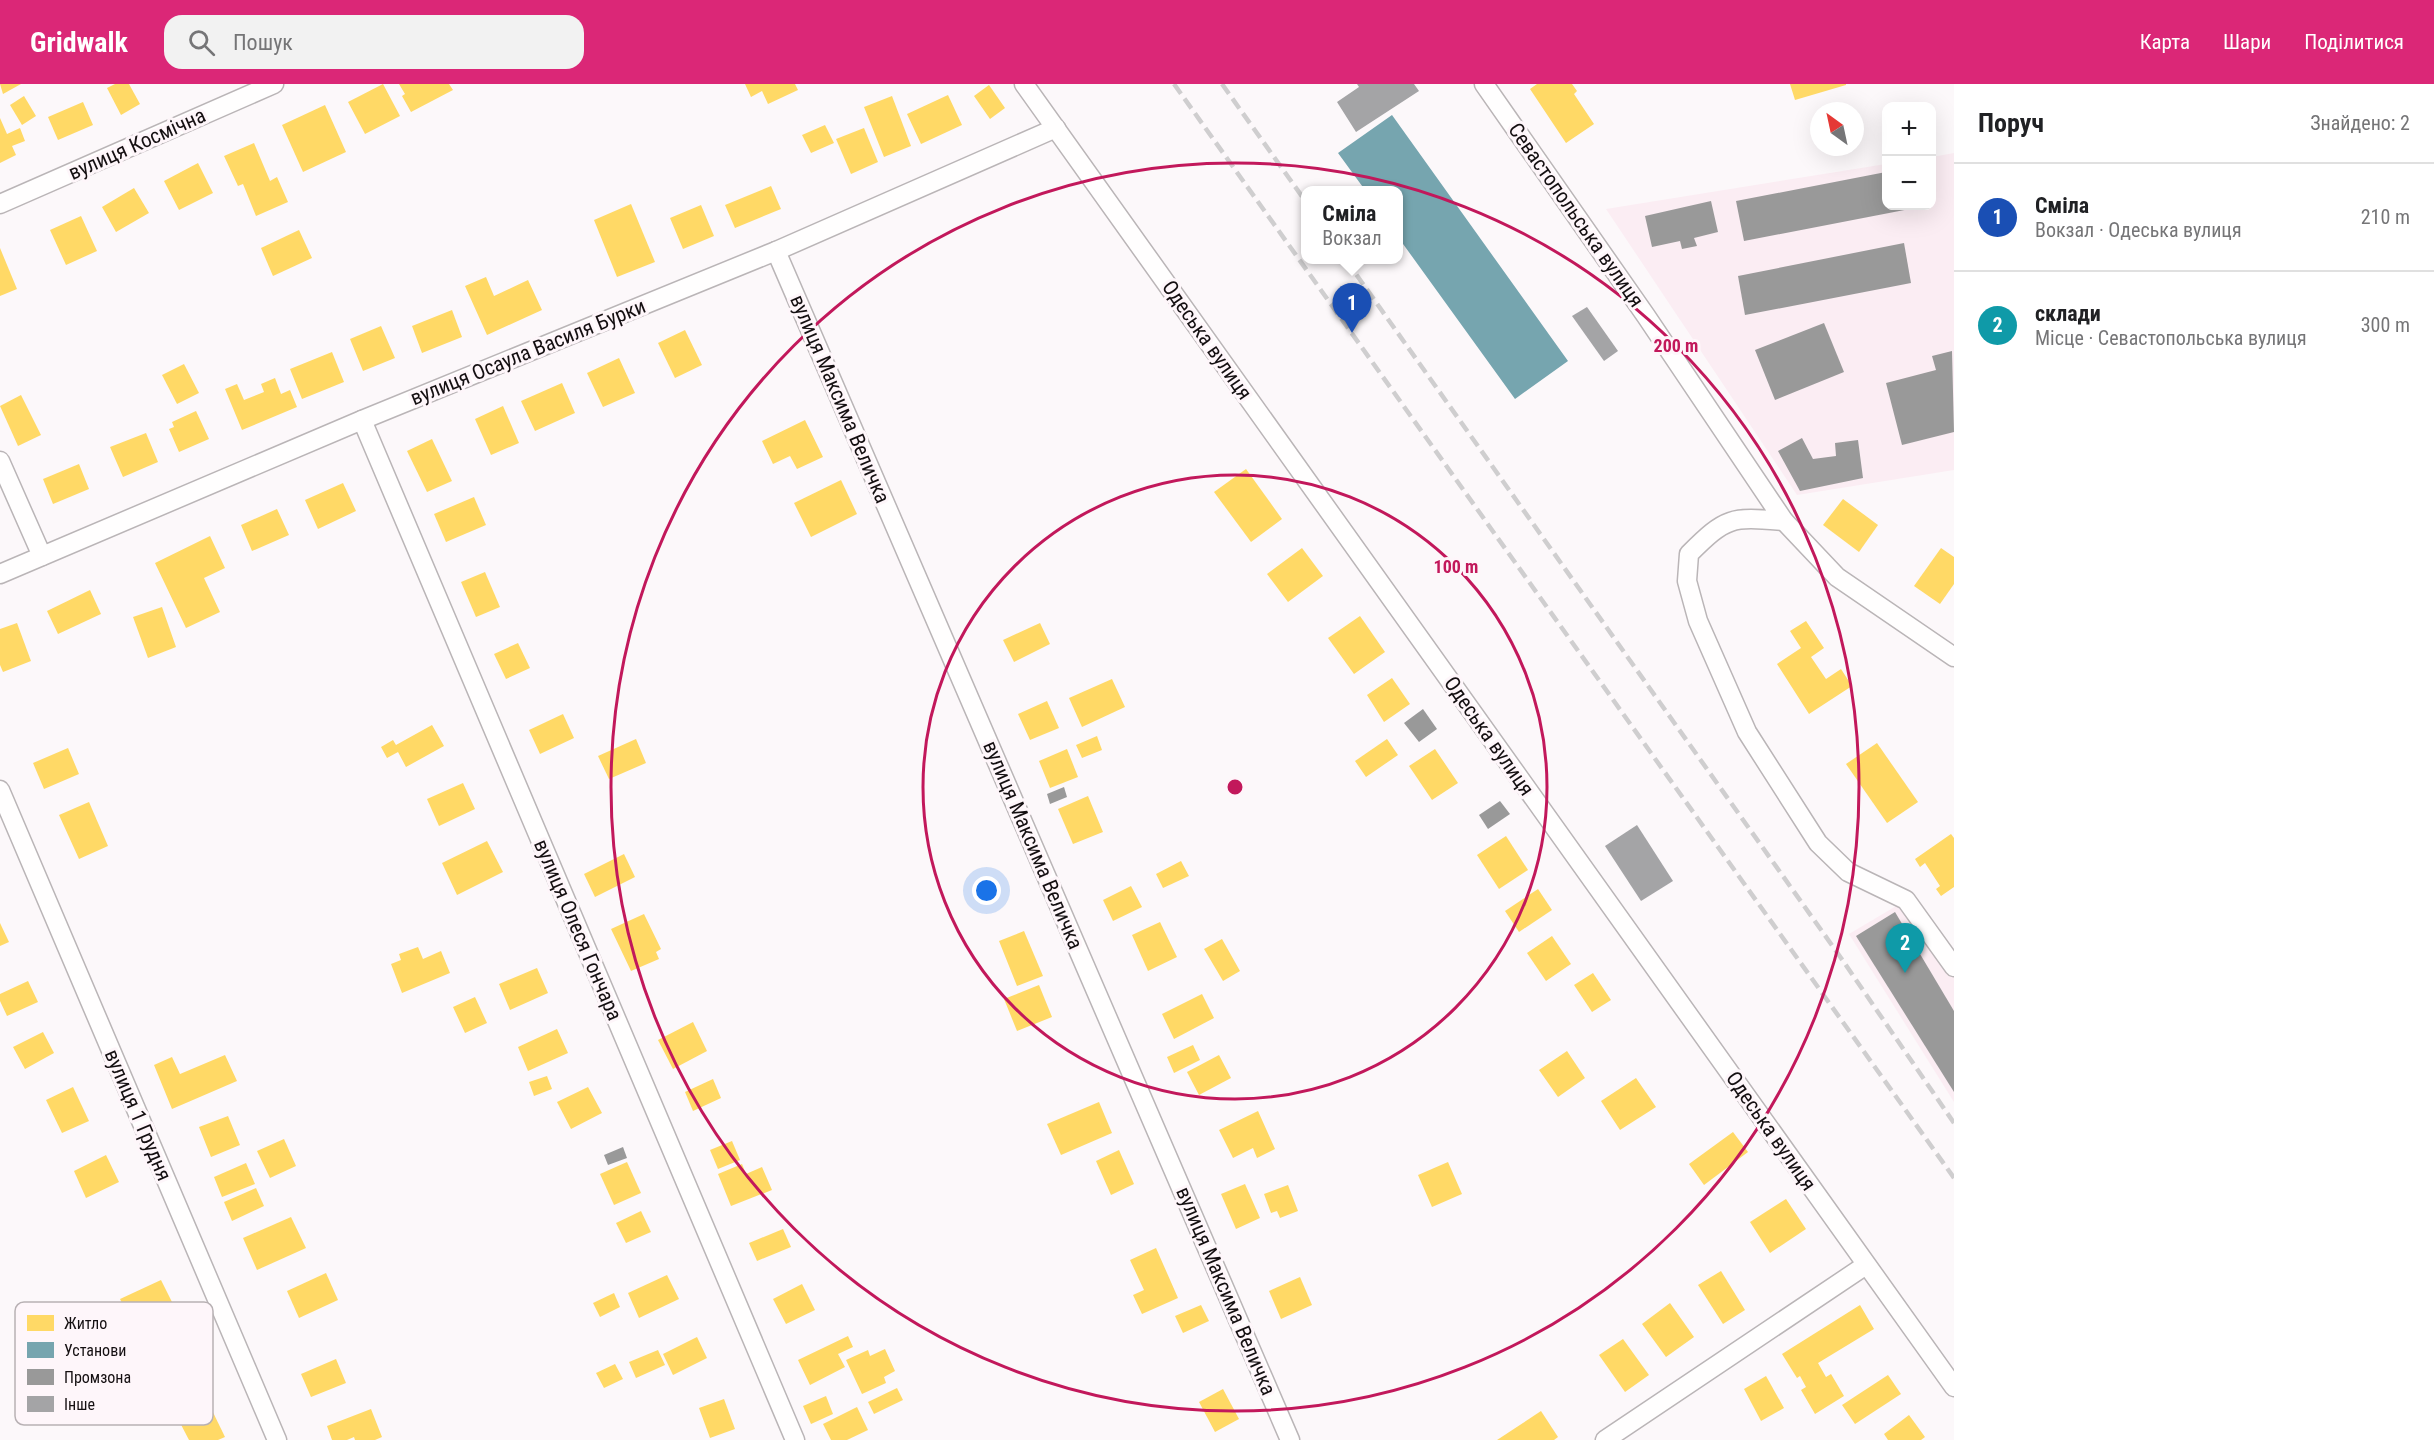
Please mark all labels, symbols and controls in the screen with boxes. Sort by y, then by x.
search box [164,15,584,69]
text: Gridwalk [30,26,128,59]
icon: search [185,26,218,59]
text: Пошук [233,30,293,55]
text: Карта [2140,30,2190,54]
text: Шари [2223,30,2271,54]
text: Поділитися [2304,30,2404,54]
north arrow [1810,102,1864,156]
map controls [1882,102,1936,210]
button: + [1882,102,1936,156]
street label: вулиця Космічна [65,103,209,185]
text: Поруч [1978,108,2044,138]
text: Знайдено: 2 [2310,111,2410,135]
street label: Севастопольська вулиця [1503,118,1649,312]
button: − [1882,156,1936,210]
popup [1301,186,1403,264]
text: Сміла [2035,193,2089,218]
text: Сміла [1322,201,1376,226]
text: 1 [1992,205,2003,229]
text: 210 m [2361,205,2410,229]
text: Вокзал · Одеська вулиця [2035,218,2242,242]
text: Вокзал [1322,226,1382,250]
street label: Одеська вулиця [1157,276,1257,404]
pin: 1 [1332,284,1372,333]
street label: вулиця Максима Величка [785,291,895,507]
street label: вулиця Осаула Василя Бурки [407,294,649,410]
text: склади [2035,301,2101,326]
text: 2 [1992,313,2003,337]
text: 300 m [2361,313,2410,337]
text: Місце · Севастопольська вулиця [2035,326,2307,350]
text: 200 m [1654,335,1698,356]
text: 100 m [1434,556,1478,577]
street label: Одеська вулиця [1439,672,1539,800]
street label: вулиця Максима Величка [978,737,1088,953]
centre of rings [1225,777,1245,797]
street label: вулиця Олеся Гончара [529,836,627,1024]
your location [972,876,1001,905]
pin: 2 [1886,924,1924,973]
street label: вулиця 1 Грудня [100,1046,176,1184]
street label: Одеська вулиця [1721,1067,1821,1195]
street label: вулиця Максима Величка [1171,1183,1281,1399]
legend [15,1302,213,1425]
text: Житло [64,1314,107,1333]
text: Установи [64,1341,126,1360]
text: Промзона [64,1368,131,1387]
text: Інше [64,1395,95,1414]

